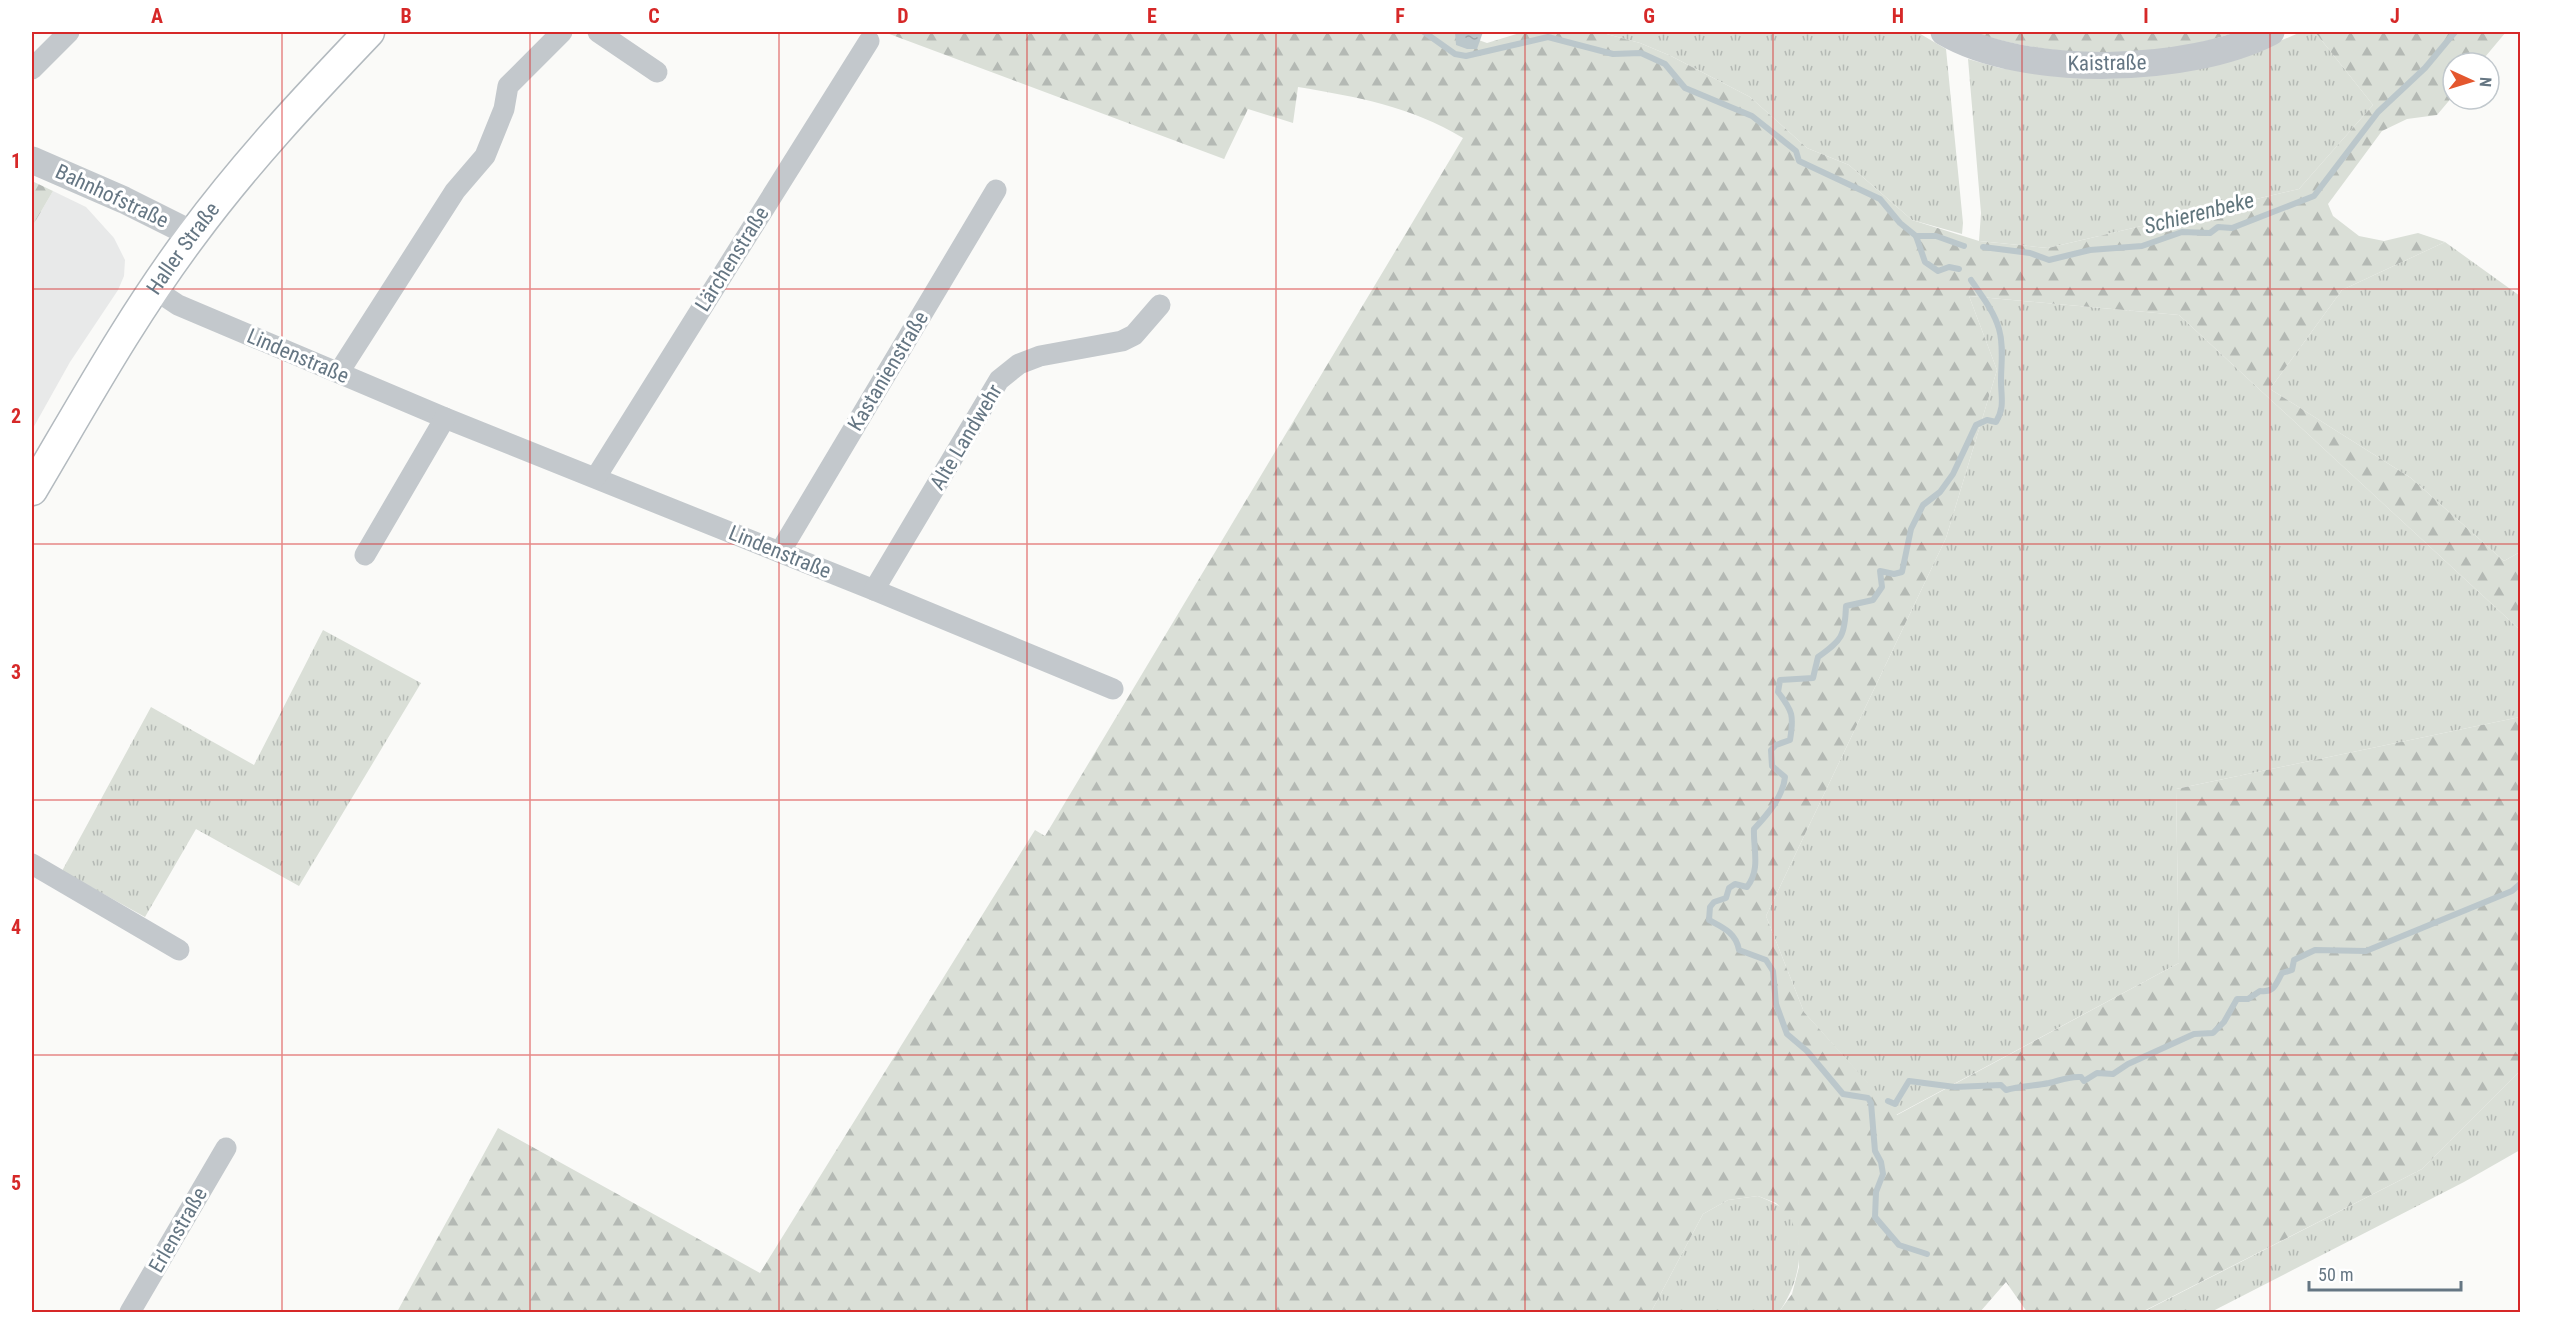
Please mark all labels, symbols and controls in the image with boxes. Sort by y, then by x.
text: A [151,4,163,28]
text: B [400,4,412,28]
text: C [648,4,660,28]
text: D [897,4,909,28]
text: E [1147,4,1157,28]
text: F [1395,4,1405,28]
text: G [1643,4,1655,28]
text: H [1892,4,1904,28]
text: I [2143,4,2149,28]
text: J [2390,4,2400,28]
street label: Kaistraße [2067,50,2147,76]
north arrow [2441,51,2501,111]
text: N [2476,76,2495,88]
text: 1 [11,149,21,173]
street label: Bahnhofstraße [52,159,172,233]
water label: Schierenbeke [2141,187,2257,239]
street label: Haller Straße [142,197,224,299]
street label: Lärchenstraße [690,202,774,316]
street label: Kastanienstraße [843,307,933,435]
street label: Lindenstraße [244,324,353,388]
street label: Alte Landwehr [925,380,1007,494]
text: 2 [11,404,21,428]
street label: Lindenstraße [725,521,835,583]
text: 3 [11,660,21,684]
text: 4 [11,915,21,939]
text: 5 [11,1171,21,1195]
street label: Erlenstraße [144,1183,212,1277]
scale bar [2309,1254,2460,1292]
text: 50 m [2318,1264,2353,1285]

